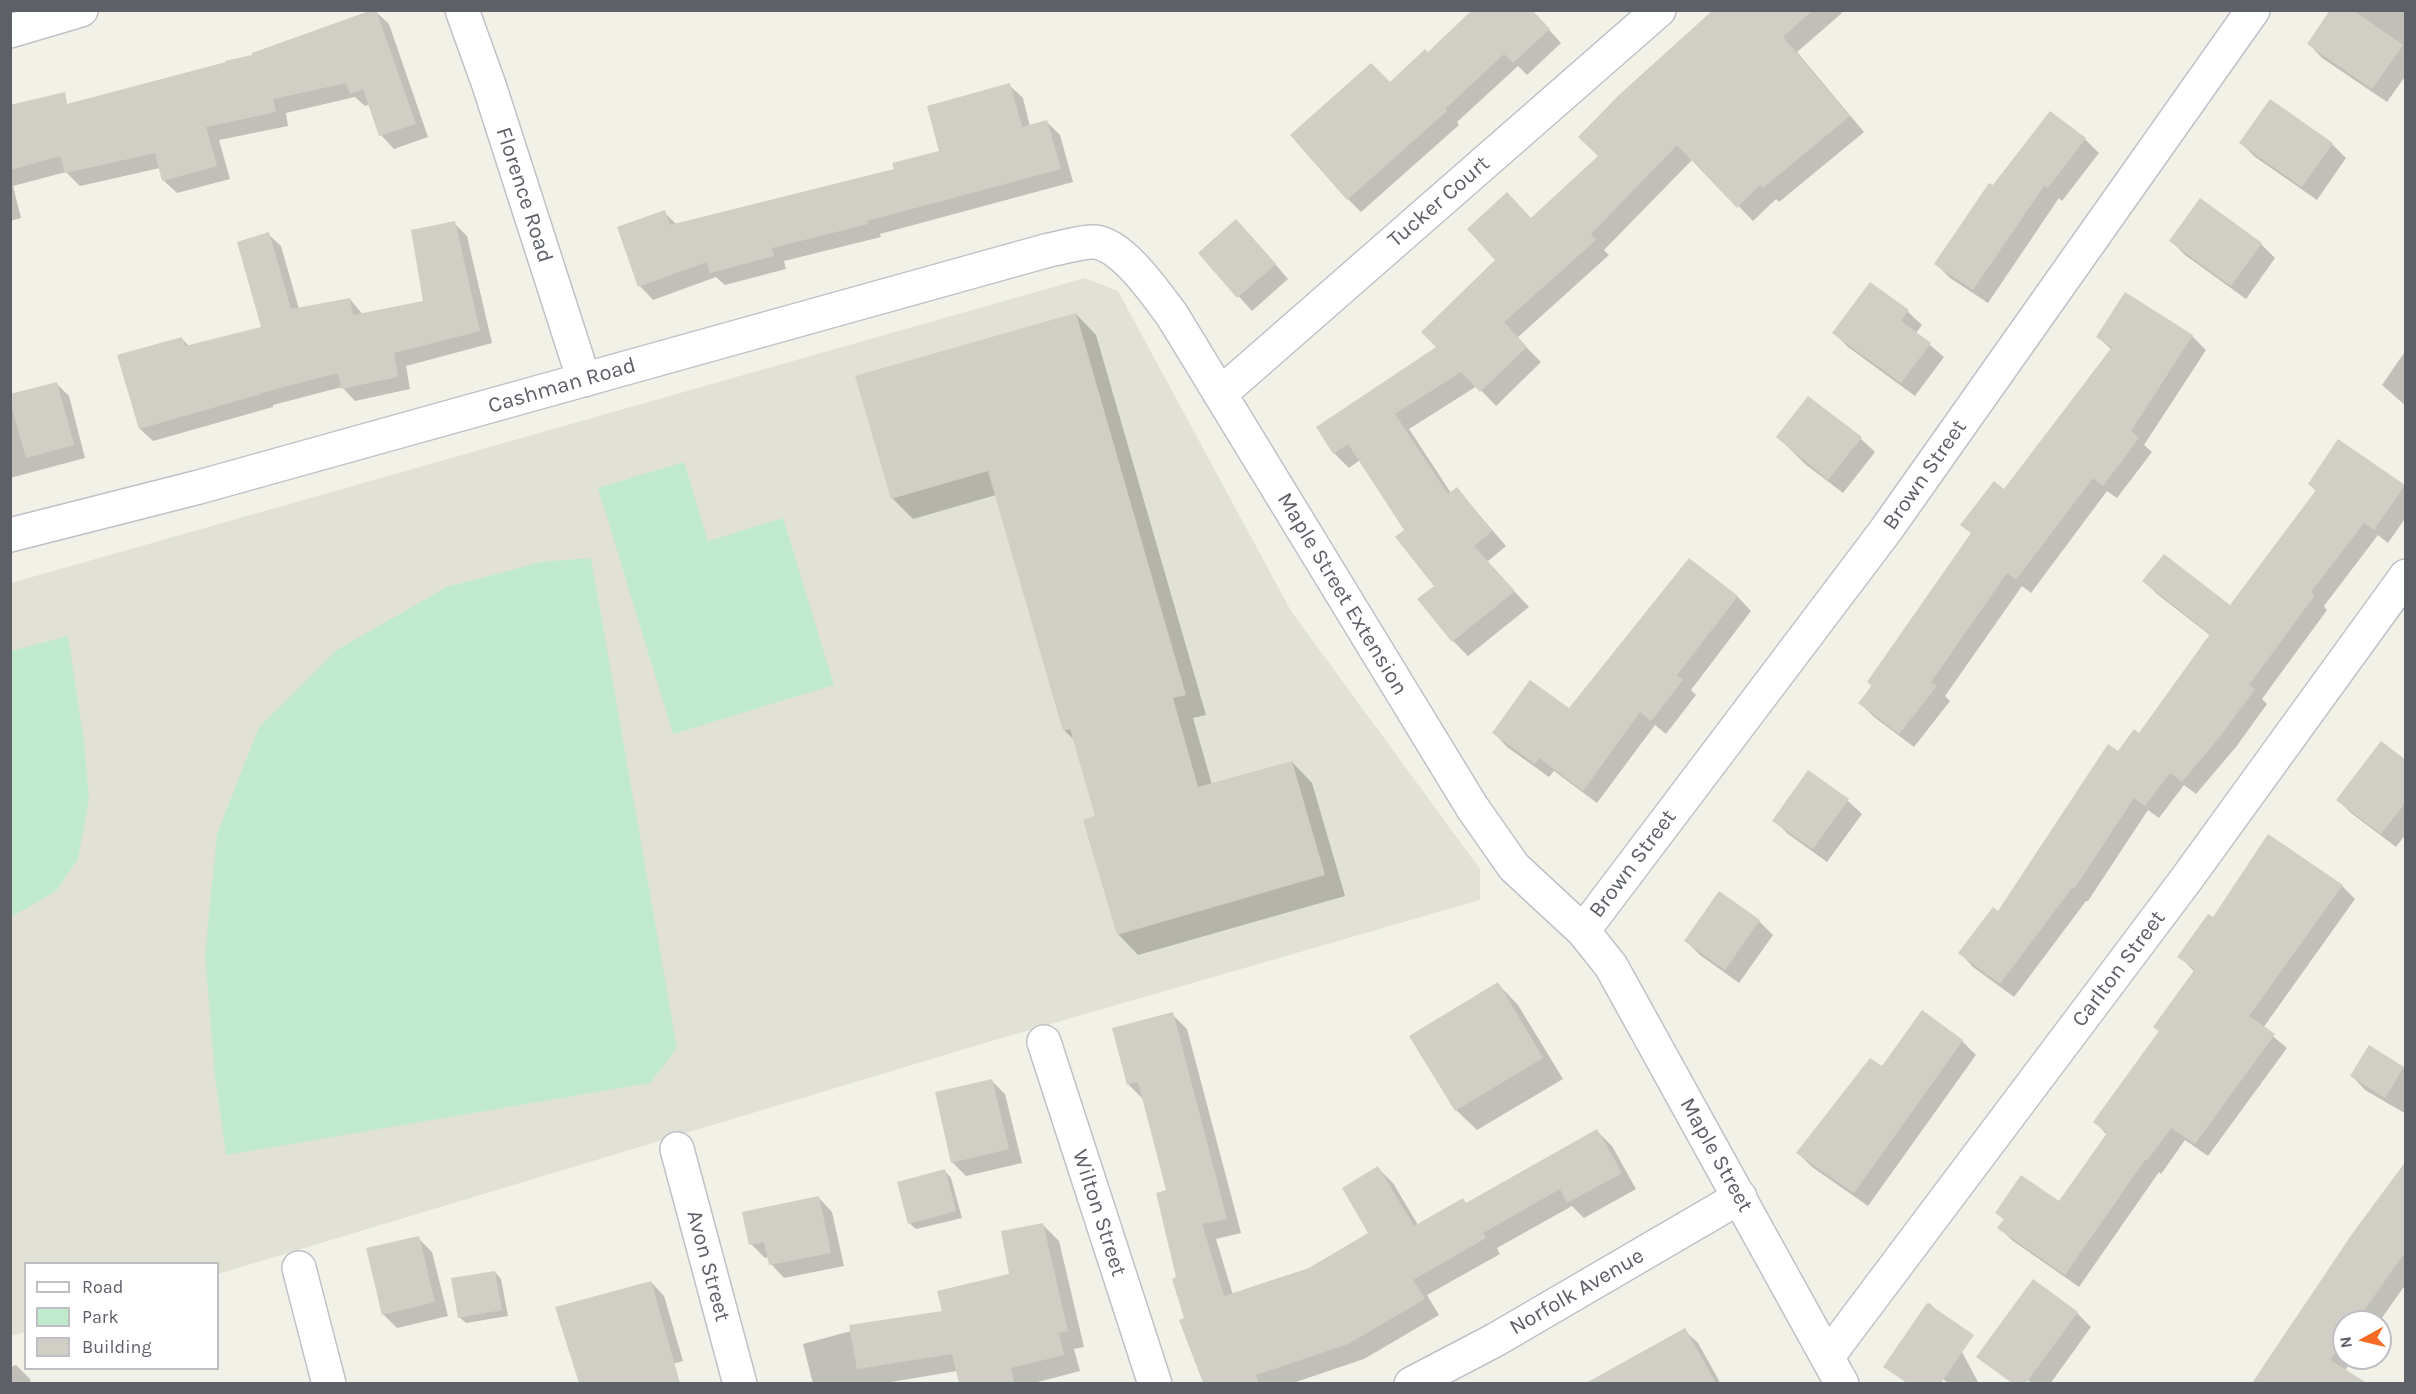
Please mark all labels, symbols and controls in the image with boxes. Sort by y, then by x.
street label: Florence Road [490,124,558,266]
street label: Tucker Court [1383,151,1495,253]
street label: Cashman Road [485,352,639,420]
street label: Brown Street [1877,415,1973,535]
street label: Maple Street Extension [1271,488,1413,700]
street label: Brown Street [1584,805,1682,923]
street label: Carlton Street [2067,906,2171,1032]
street label: Maple Street [1674,1093,1758,1217]
street label: Wilton Street [1066,1146,1132,1280]
street label: Avon Street [680,1207,736,1325]
street label: Norfolk Avenue [1505,1243,1649,1341]
legend [24,1262,219,1370]
text: Road [82,1276,123,1298]
text: Park [82,1306,119,1328]
north arrow [2332,1310,2392,1370]
text: N [2335,1335,2356,1349]
text: Building [82,1336,152,1358]

